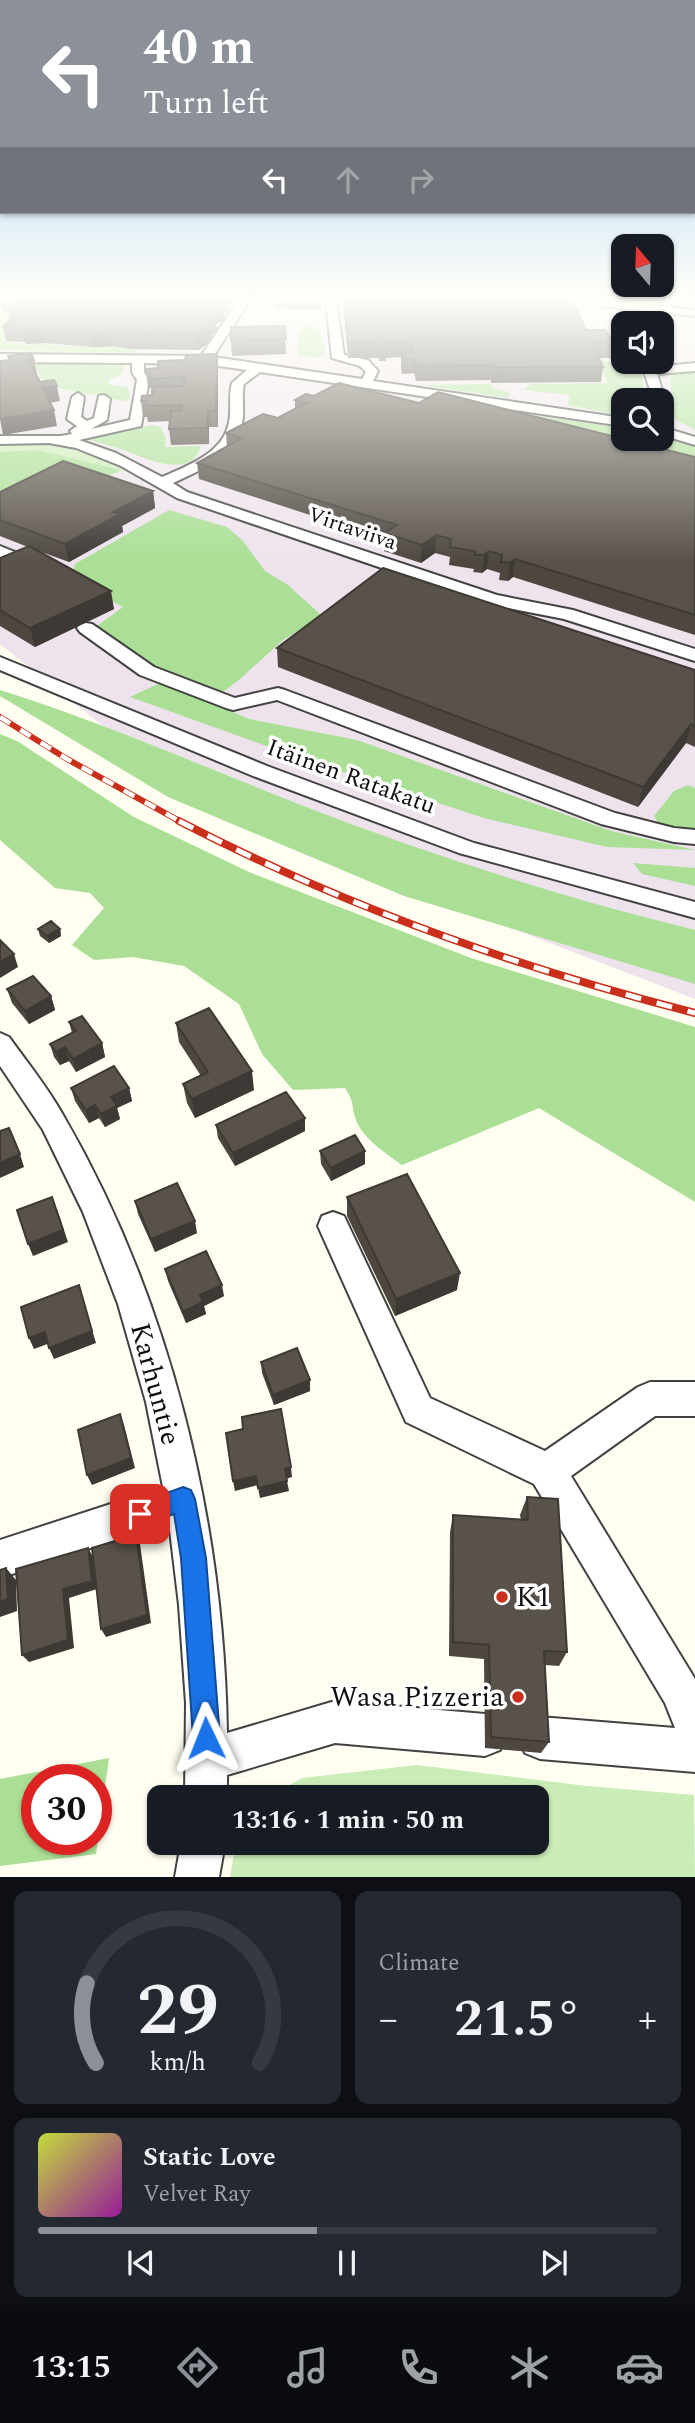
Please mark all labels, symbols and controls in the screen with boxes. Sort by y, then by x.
text: 40 m [143,11,254,86]
icon: left [28,28,119,119]
text: Turn left [143,79,269,128]
icon: left [256,161,294,199]
icon: ahead [329,161,367,199]
icon: right [402,161,440,199]
north arrow [611,234,674,298]
map controls [611,234,674,451]
button: sound [611,311,674,374]
button: search [611,388,674,451]
street label: Virtaviiva [303,499,401,559]
street label: Itäinen Ratakatu [262,730,440,824]
street label: Karhuntie [118,1318,192,1450]
pin [110,1484,170,1544]
icon: arrive [121,1495,159,1533]
place label: K1 [516,1576,550,1619]
marker: K1 [494,1589,510,1605]
place label: Wasa Pizzeria [330,1676,504,1719]
marker: Wasa Pizzeria [510,1689,526,1705]
position arrow [169,1701,243,1775]
speed limit sign: 30 [21,1764,112,1855]
text: 13:16 · 1 min · 50 m [232,1800,464,1840]
text: Climate [379,1946,459,1981]
text: 29 [136,1957,218,2068]
text: 21.5° [454,1980,581,2059]
text: − [379,1991,398,2049]
text: + [638,1991,657,2049]
text: km/h [149,2044,205,2082]
text: Static Love [143,2137,276,2177]
text: Velvet Ray [143,2177,250,2212]
icon: previous [122,2244,160,2282]
icon: pause [328,2244,366,2282]
icon: next [535,2244,573,2282]
text: 13:15 [31,2343,111,2392]
icon: directions [173,2343,222,2392]
icon: music [283,2343,332,2392]
icon: phone [394,2343,443,2392]
icon: climate [505,2343,554,2392]
icon: car [615,2343,664,2392]

